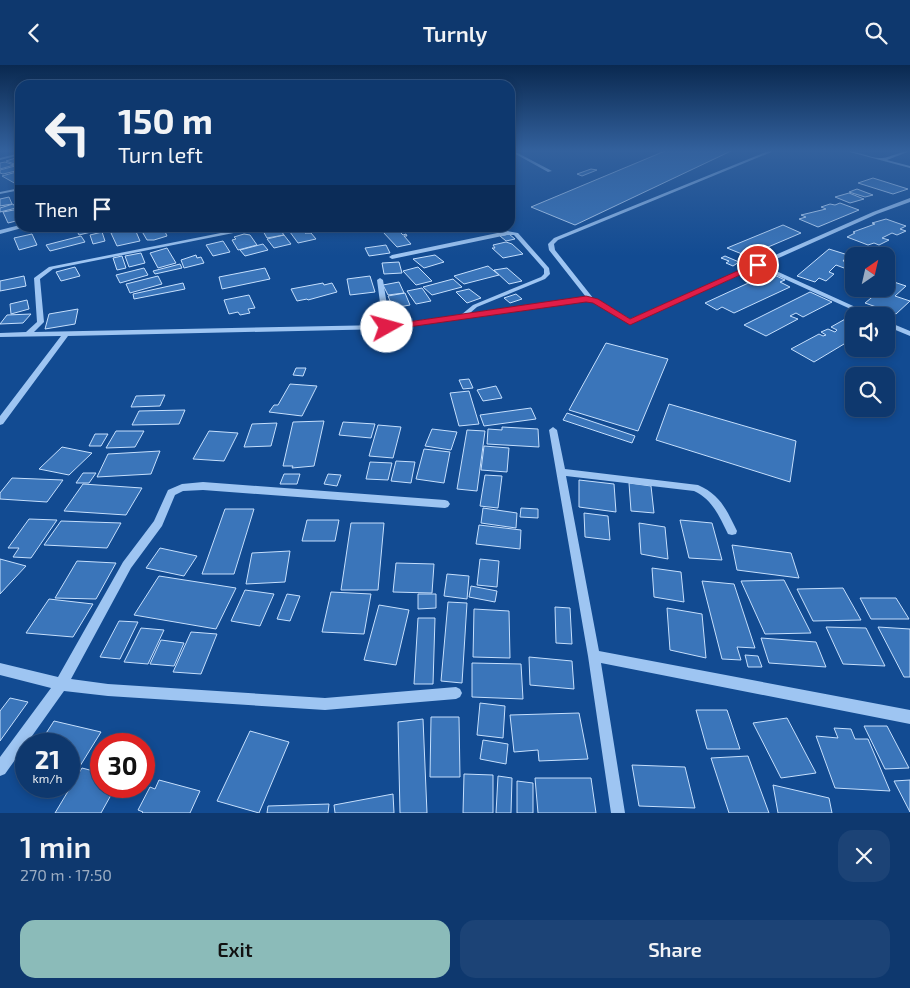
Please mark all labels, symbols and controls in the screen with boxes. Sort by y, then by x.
icon: back [20,19,48,47]
icon: search [862,19,890,47]
text: Turnly [423,20,487,46]
text: 150 m [118,99,213,141]
icon: left [35,100,100,165]
text: Turn left [118,141,203,167]
icon: arrive [88,195,116,223]
text: Then [35,198,78,221]
pin [737,244,779,286]
north arrow [845,247,895,297]
map controls [845,247,895,417]
icon: arrive [744,251,772,279]
position arrow [360,300,412,352]
button: sound [845,307,895,357]
button: search [845,367,895,417]
speed limit sign: 30 [90,733,155,798]
text: 21 [35,744,60,774]
text: km/h [33,771,62,785]
text: 1 min [20,828,91,864]
button: close [838,830,890,882]
text: 270 m · 17:50 [20,865,112,884]
button: Exit [20,920,450,978]
button: Share [460,920,890,978]

